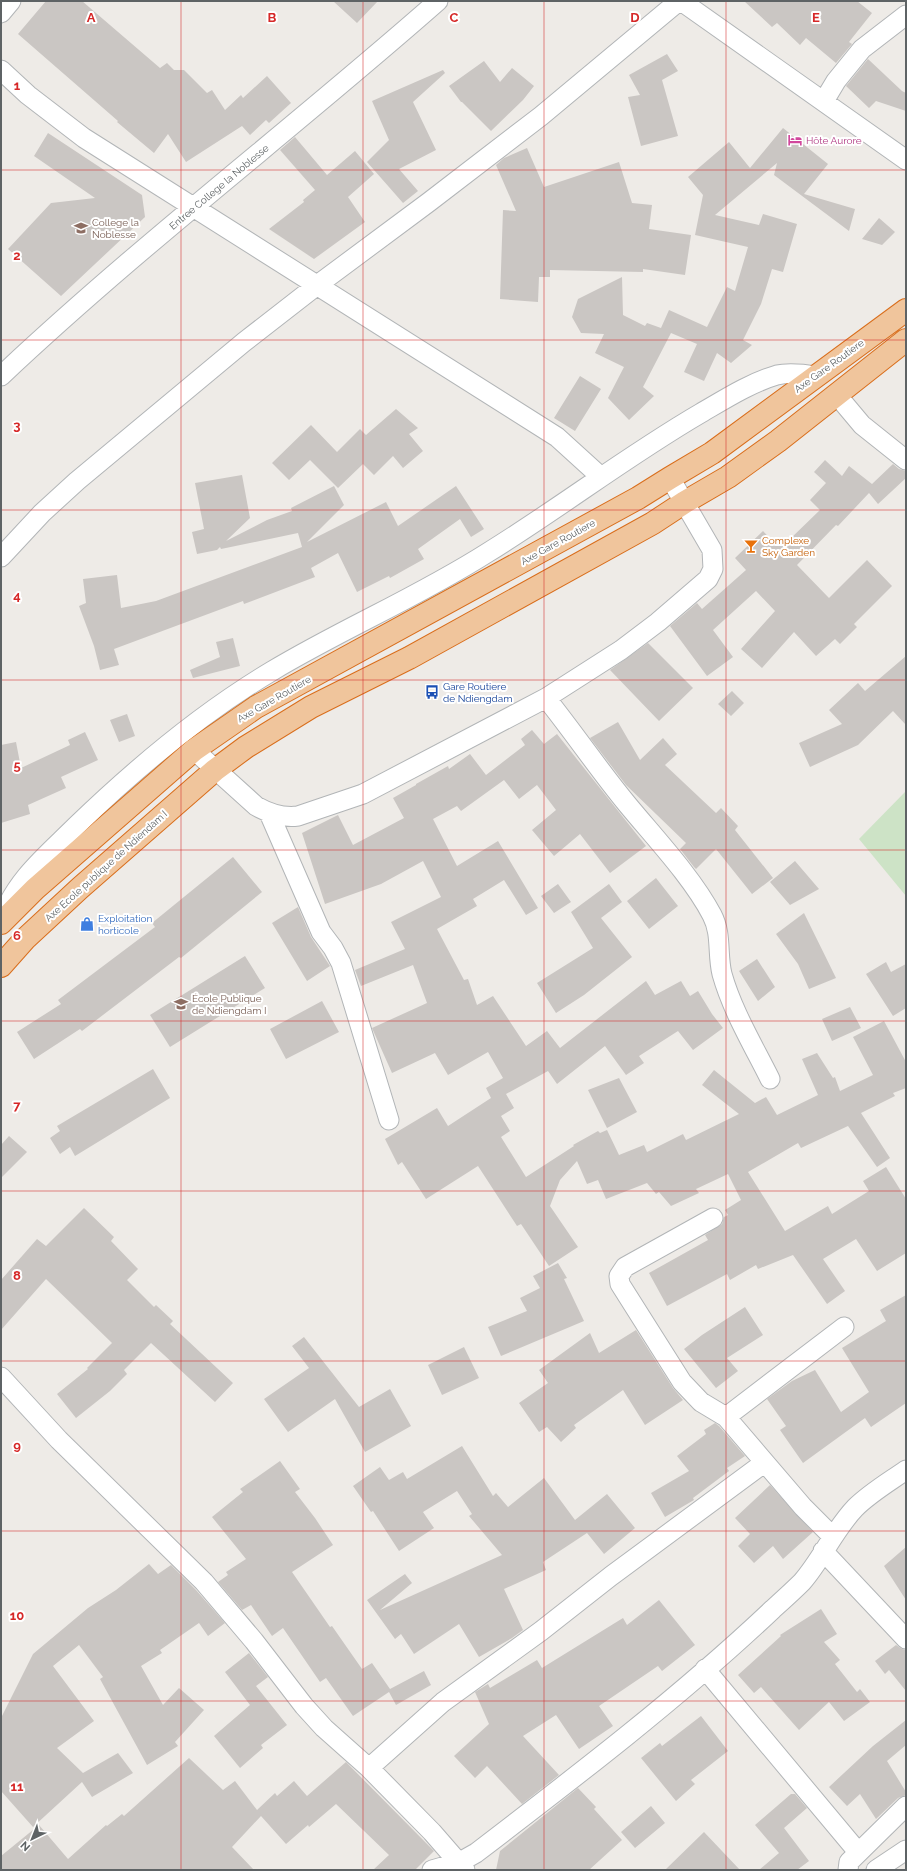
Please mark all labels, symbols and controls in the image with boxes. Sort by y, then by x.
text: A [87,10,96,25]
text: B [268,10,277,25]
text: C [450,10,459,25]
text: D [630,10,640,25]
text: E [812,10,820,25]
text: 1 [14,78,21,93]
hotel icon: Hôte Aurore [787,132,803,148]
place label: Hôte Aurore [806,135,862,146]
street label: Entree College la Noblesse [167,142,271,232]
place label: College la Noblesse [92,217,139,240]
school or university icon: College la Noblesse [73,220,89,236]
text: 2 [13,248,21,263]
street label: Axe Gare Routiere [792,337,866,395]
text: 3 [13,418,21,433]
street label: Axe Gare Routiere [519,517,597,567]
place label: Complexe Sky Garden [762,535,815,558]
bar icon: Complexe Sky Garden [743,538,759,554]
text: 4 [13,588,21,603]
street label: Axe Gare Routiere [235,673,313,725]
place label: Gare Routiere de Ndiengdam [443,681,512,704]
bus stop icon: Gare Routiere de Ndiengdam [424,684,440,700]
text: 5 [13,758,21,773]
street label: Axe Ecole publique de Ndiendam I [43,808,169,924]
place label: Exploitation horticole [98,913,152,936]
shop icon: Exploitation horticole [79,916,95,932]
text: 6 [13,928,21,943]
place label: École Publique de Ndiengdam I [192,993,266,1016]
school or university icon: École Publique de Ndiengdam I [173,996,189,1012]
text: 7 [13,1098,21,1113]
text: 8 [13,1268,21,1283]
text: 9 [13,1438,21,1453]
text: 10 [10,1608,24,1623]
text: 11 [11,1779,24,1794]
north arrow [12,1819,52,1859]
text: N [18,1838,33,1854]

